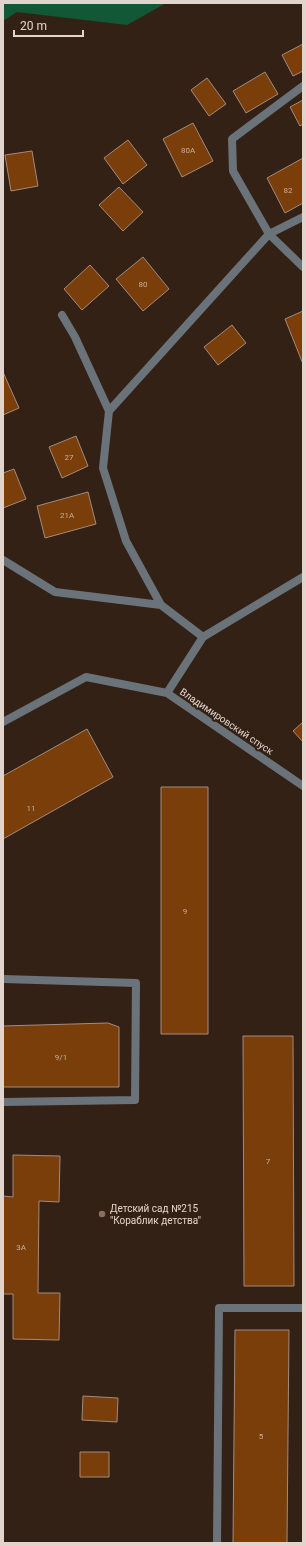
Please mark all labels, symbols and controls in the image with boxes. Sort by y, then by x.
scale bar [14,12,83,38]
text: 20 m [20,19,47,33]
house number: 80А [181,146,196,155]
house number: 82 [284,186,293,195]
house number: 80 [139,280,148,289]
house number: 27 [65,453,74,462]
house number: 21А [60,511,75,520]
street label: Владимировский спуск [178,686,276,757]
house number: 11 [27,804,36,813]
house number: 9 [183,907,187,916]
house number: 9/1 [55,1053,67,1062]
house number: 7 [266,1157,271,1166]
place label: Детский сад №215 "Кораблик детства" [110,1203,201,1226]
marker: Детский сад №215 "Кораблик детства" [97,1209,107,1219]
house number: 3А [16,1243,27,1252]
house number: 5 [259,1432,264,1441]

